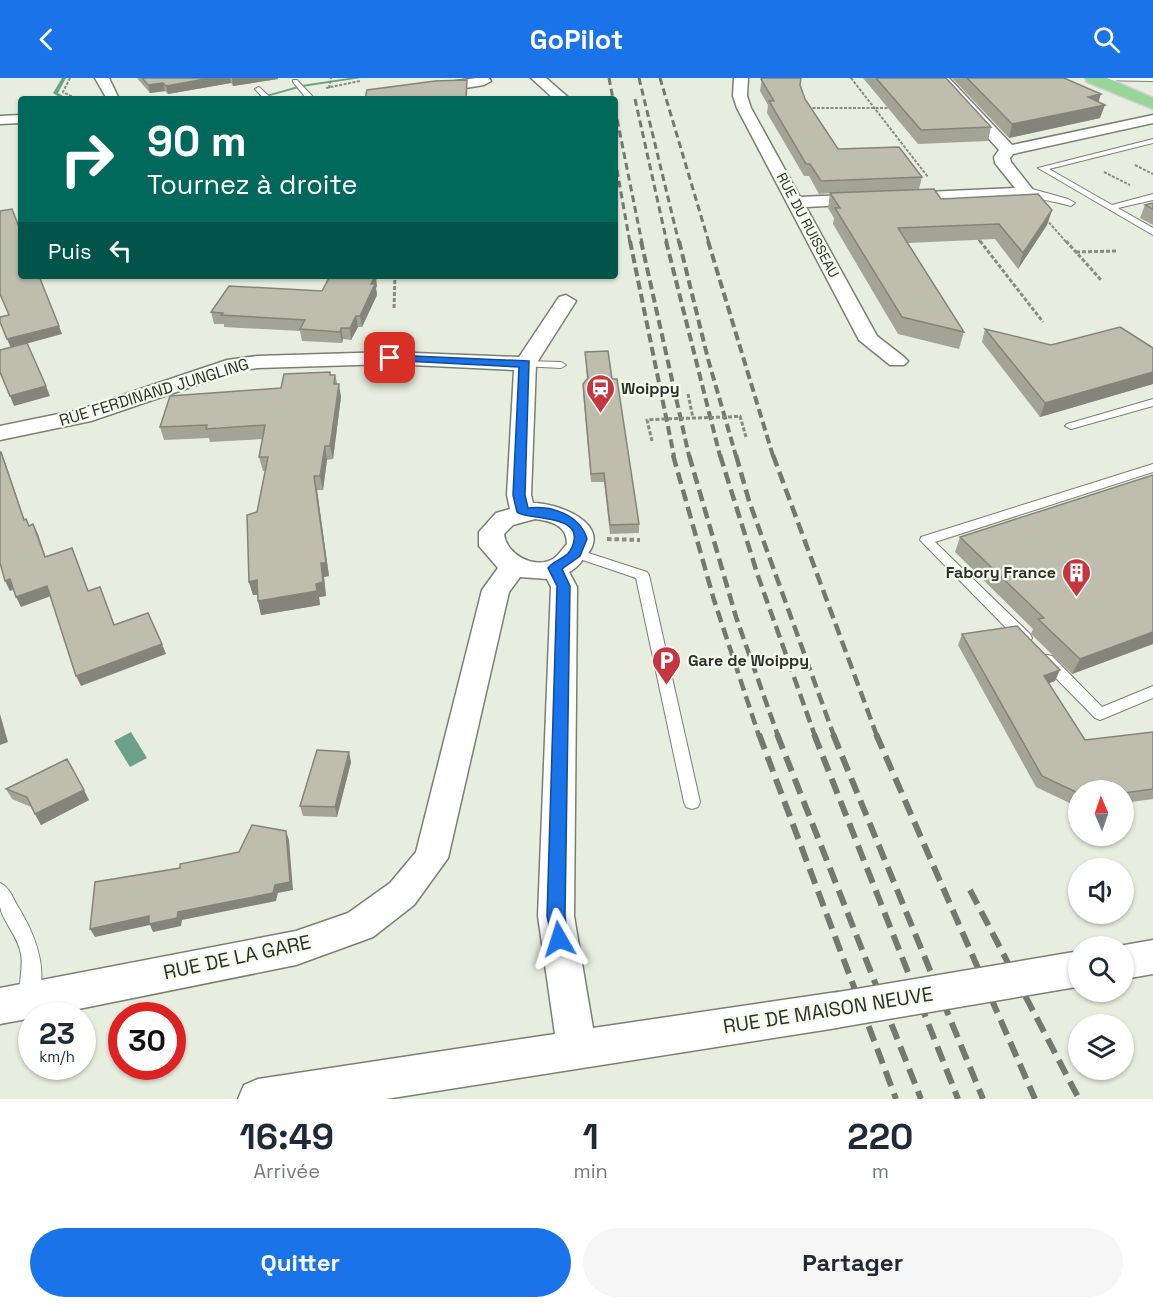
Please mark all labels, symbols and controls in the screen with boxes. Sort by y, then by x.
text: GoPilot [530,22,623,57]
icon: back [30,23,63,56]
icon: search [1090,23,1123,56]
text: 90 m [147,115,247,168]
icon: right [48,120,126,198]
text: Tournez à droite [147,167,357,202]
street label: RUE DU RUISSEAU [773,169,843,281]
icon: left [104,234,137,267]
text: Puis [48,237,92,265]
pin [364,332,415,383]
icon: arrive [373,341,406,374]
street label: RUE FERDINAND JUNGLING [57,353,251,431]
station icon: Woippy [584,372,616,414]
place label: Woippy [621,378,680,399]
building icon: Fabory France [1061,556,1093,598]
place label: Fabory France [946,562,1056,583]
parking icon: Gare de Woippy [651,644,683,686]
place label: Gare de Woippy [688,650,809,671]
north arrow [1068,780,1134,846]
map controls [1068,780,1134,1080]
button: sound [1068,858,1134,924]
position arrow [527,907,591,971]
street label: RUE DE LA GARE [161,929,313,985]
button: search [1068,936,1134,1002]
street label: RUE DE MAISON NEUVE [721,981,935,1039]
speed limit sign: 30 [108,1002,186,1080]
text: 23 [39,1014,75,1053]
button: layers [1068,1014,1134,1080]
text: km/h [39,1047,75,1066]
text: 16:49 [240,1114,334,1160]
text: 1 [582,1114,599,1160]
text: 220 [847,1114,913,1160]
text: Arrivée [253,1158,320,1184]
text: min [573,1158,608,1184]
text: m [872,1158,889,1184]
button: Quitter [30,1228,571,1297]
button: Partager [583,1228,1123,1297]

